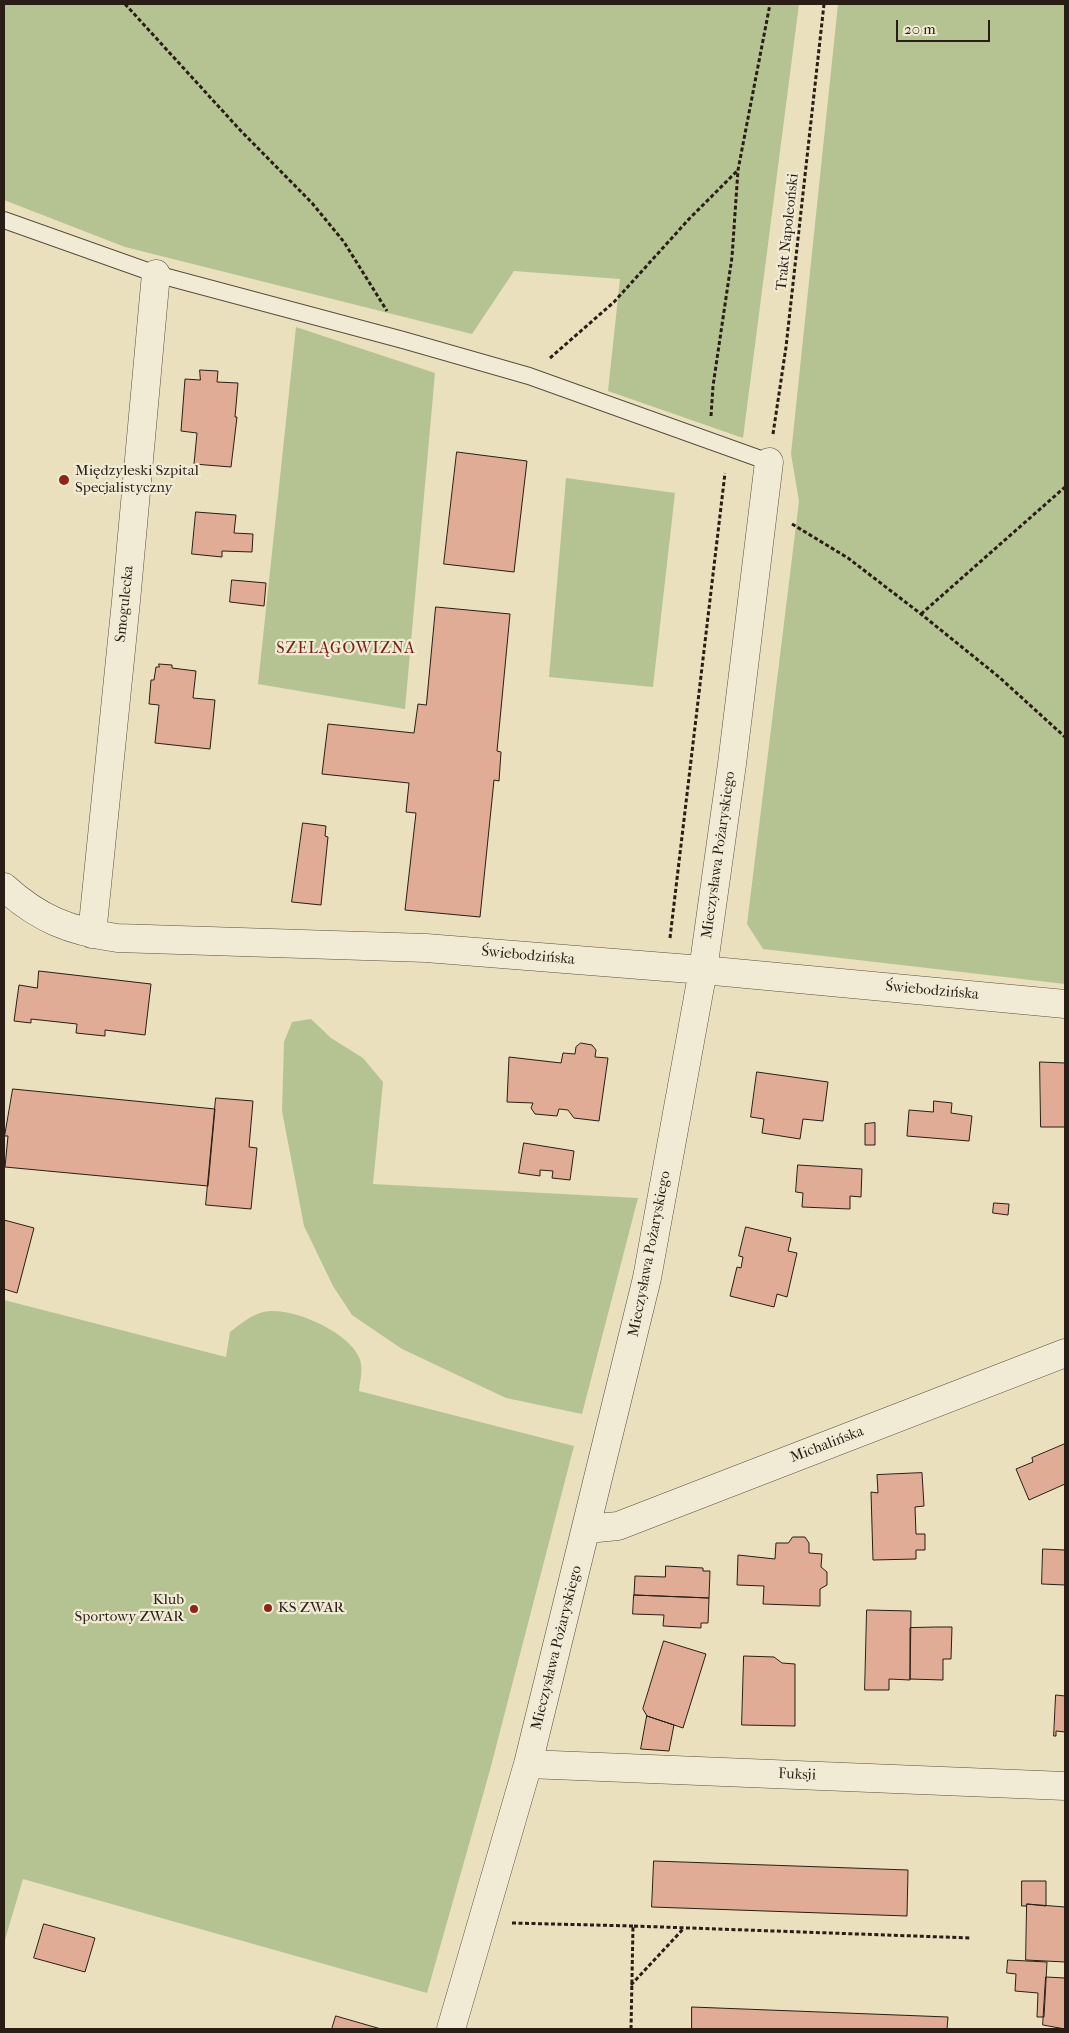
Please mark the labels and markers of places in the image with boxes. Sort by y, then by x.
place label: Międzyleski Szpital Specjalistyczny [75,462,199,497]
marker: Międzyleski Szpital Specjalistyczny [57,473,71,487]
place label: Klub Sportowy ZWAR [75,1591,184,1626]
place label: KS ZWAR [278,1599,344,1617]
marker: KS ZWAR [262,1602,274,1614]
marker: Klub Sportowy ZWAR [188,1603,200,1615]

